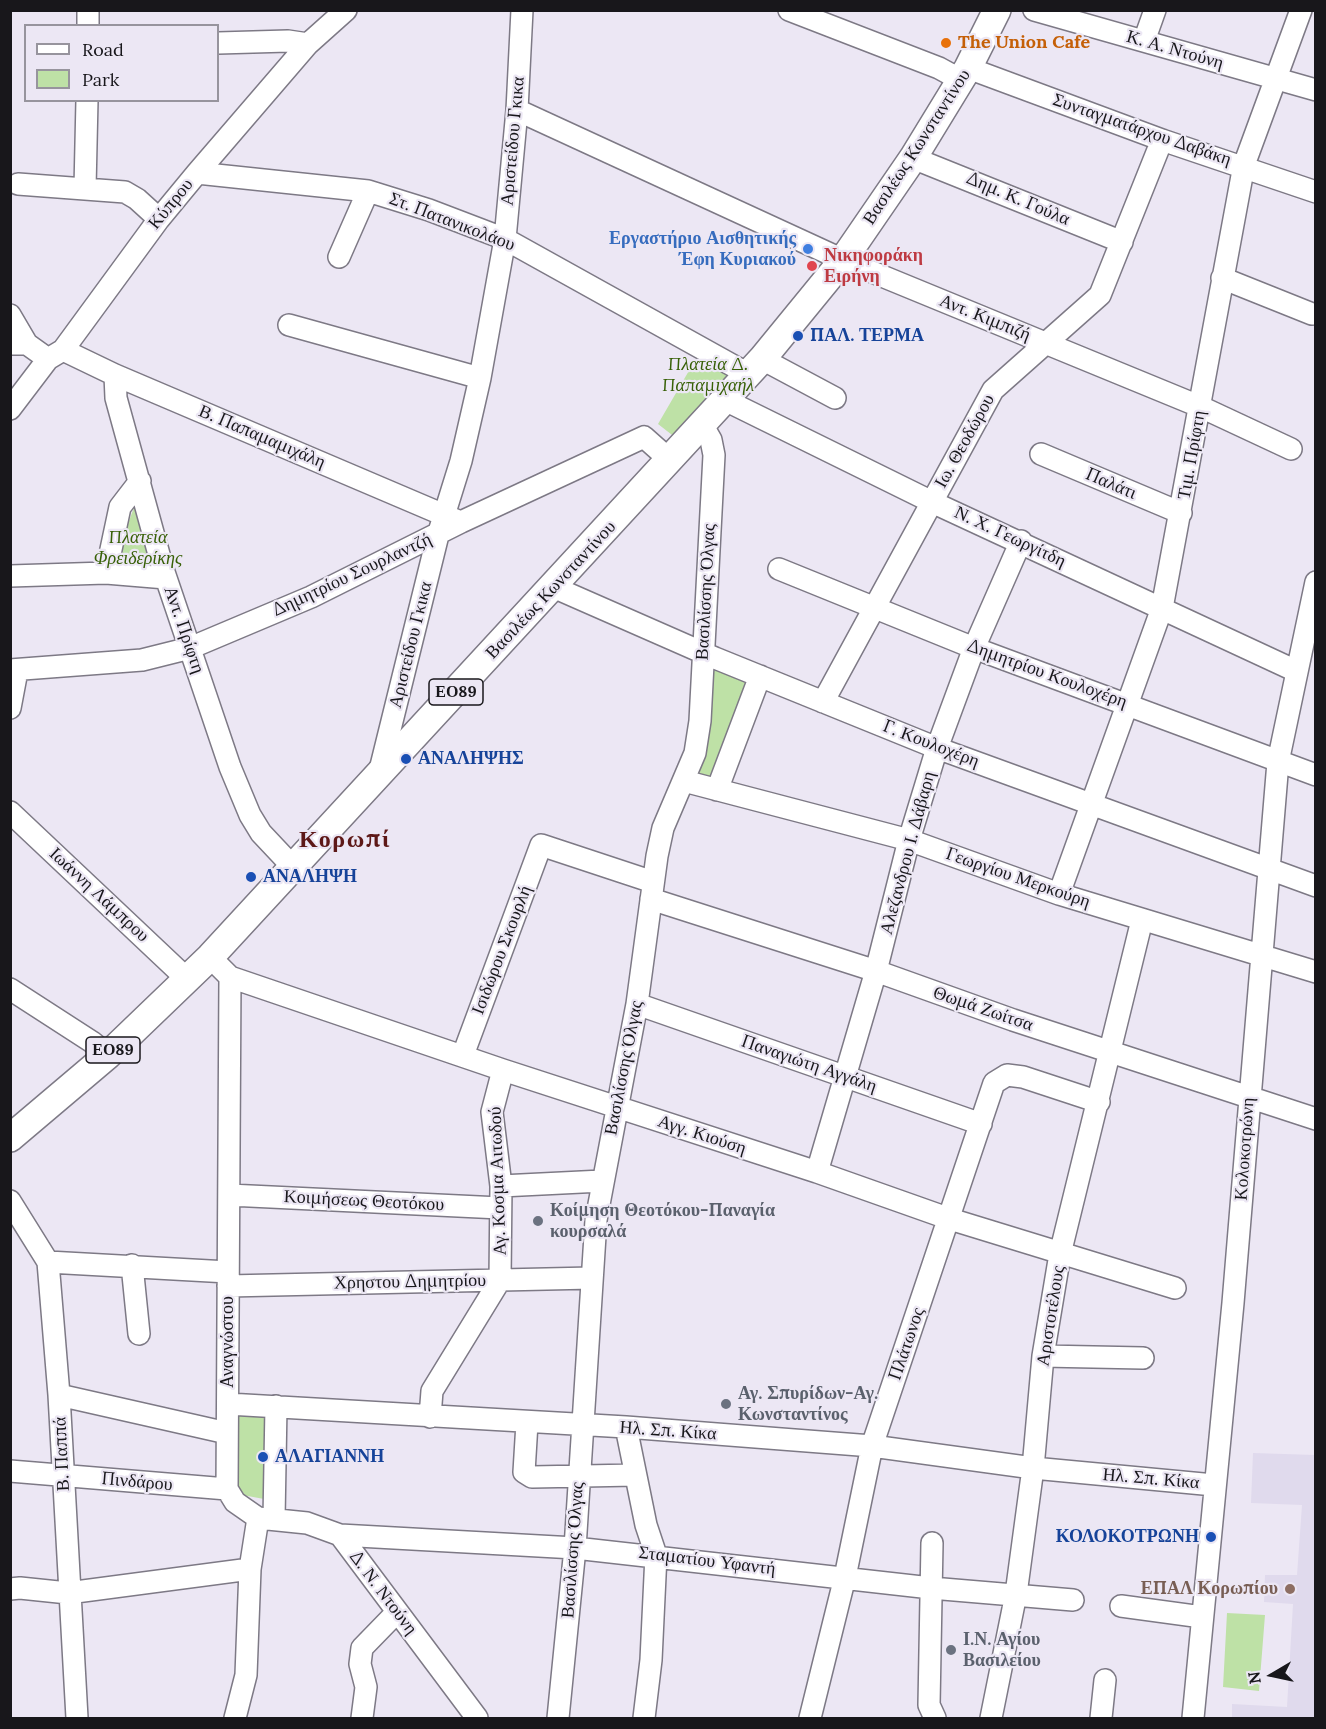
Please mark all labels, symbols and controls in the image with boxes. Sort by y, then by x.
legend [24,24,219,102]
street label: Κ. Α. Ντούνη [1124,26,1226,74]
place label: The Union Cafe [958,32,1090,54]
marker: The Union Cafe [939,36,953,50]
text: Road [82,38,124,61]
street label: Βασιλέως Κωνσταντίνου [859,65,975,229]
text: Park [82,68,119,91]
street label: Αριστείδου Γκικα [497,76,529,206]
street label: Συνταγματάρχου Δαβάκη [1050,89,1234,171]
street label: Δημ. Κ. Γούλα [963,168,1073,230]
street label: Κύπρου [144,174,198,234]
street label: Στ. Πατανικολάου [386,188,518,256]
place label: Εργαστήριο Αισθητικής Έφη Κυριακού [609,228,796,270]
marker: Εργαστήριο Αισθητικής Έφη Κυριακού [801,242,815,256]
place label: Νικηφοράκη Ειρήνη [824,245,923,288]
marker: Νικηφοράκη Ειρήνη [805,259,819,273]
street label: Αντ. Κιμπιζή [936,290,1034,346]
place label: ΠΑΛ. ΤΕΡΜΑ [810,325,924,347]
marker: ΠΑΛ. ΤΕΡΜΑ [791,329,805,343]
park label: Πλατεία Δ. Παπαμιχαήλ [662,354,754,397]
street label: Ιω. Θεοδώρου [930,390,1000,492]
street label: Β. Παπαμαμιχάλη [195,401,329,473]
street label: Τιμ. Πρίφτη [1174,409,1210,501]
street label: Παλάτι [1082,464,1140,504]
street label: Ν. Χ. Γεωργίτδη [951,502,1069,572]
street label: Βασιλέως Κωνσταντίνου [481,516,621,664]
street label: Βασιλίσσης Όλγας [692,523,720,661]
park label: Πλατεία Φρειδερίκης [94,527,182,570]
street label: Δημητρίου Σουρλαντζή [269,529,435,621]
street label: Αριστείδου Γκικα [385,580,437,710]
street label: Αντ. Πρίφτη [159,584,209,676]
street label: Δημητρίου Κουλοχέρη [964,635,1130,713]
road number: ΕΟ89 [429,679,483,705]
street label: Γ. Κουλοχέρη [880,716,982,772]
place label: ΑΝΑΛΗΨΗΣ [418,748,524,770]
marker: ΑΝΑΛΗΨΗΣ [399,752,413,766]
street label: Αλεζανδρου Ι. Δάβαρη [876,769,940,937]
district label: Κορωπί [299,826,391,854]
street label: Ιωάννη Λάμπρου [45,843,153,947]
street label: Γεωργίου Μερκούρη [943,843,1093,913]
place label: ΑΝΑΛΗΨΗ [263,866,357,888]
marker: ΑΝΑΛΗΨΗ [244,870,258,884]
street label: Ισιδώρου Σκουρλή [467,882,537,1018]
street label: Θωμά Ζωίτσα [930,982,1036,1036]
street label: Βασιλίσσης Όλγας [600,999,648,1137]
street label: Παναγιώτη Αγγάλη [738,1031,880,1097]
road number: ΕΟ89 [86,1037,140,1063]
street label: Κολοκοτρώνη [1231,1097,1259,1201]
street label: Αγ. Κοσμα Αιτωδού [485,1106,511,1256]
street label: Αγγ. Κιούση [655,1111,749,1159]
street label: Κοιμήσεως Θεοτόκου [283,1186,445,1216]
place label: Κοίμηση Θεοτόκου-Παναγία κουρσαλά [550,1200,775,1242]
marker: Κοίμηση Θεοτόκου-Παναγία κουρσαλά [531,1214,545,1228]
street label: Αριστοτέλους [1032,1264,1070,1368]
street label: Χρηστου Δημητρίου [334,1270,486,1294]
street label: Αναγνώστου [217,1296,239,1388]
street label: Πλάτωνος [885,1305,929,1383]
place label: Αγ. Σπυρίδων-Αγ. Κωνσταντίνος [738,1383,878,1426]
marker: Αγ. Σπυρίδων-Αγ. Κωνσταντίνος [719,1397,733,1411]
street label: Β. Παππά [49,1416,75,1492]
street label: Ηλ. Σπ. Κίκα [619,1417,717,1445]
place label: ΑΛΑΓΙΑΝΝΗ [275,1446,384,1468]
marker: ΑΛΑΓΙΑΝΝΗ [256,1450,270,1464]
street label: Ηλ. Σπ. Κίκα [1102,1464,1200,1494]
street label: Πινδάρου [100,1468,174,1496]
street label: Βασιλίσσης Όλγας [557,1481,589,1619]
place label: ΚΟΛΟΚΟΤΡΩΝΗ [1056,1526,1199,1548]
marker: ΚΟΛΟΚΟΤΡΩΝΗ [1204,1530,1218,1544]
street label: Σταματίου Υφαντή [637,1542,777,1580]
street label: Δ. Ν. Ντούνη [344,1547,422,1639]
place label: ΕΠΑΛ Κορωπίου [1141,1578,1278,1600]
marker: ΕΠΑΛ Κορωπίου [1283,1582,1297,1596]
place label: Ι.Ν. Αγίου Βασιλείου [963,1629,1041,1672]
marker: Ι.Ν. Αγίου Βασιλείου [944,1643,958,1657]
north arrow [1242,1645,1302,1705]
text: N [1243,1670,1265,1685]

